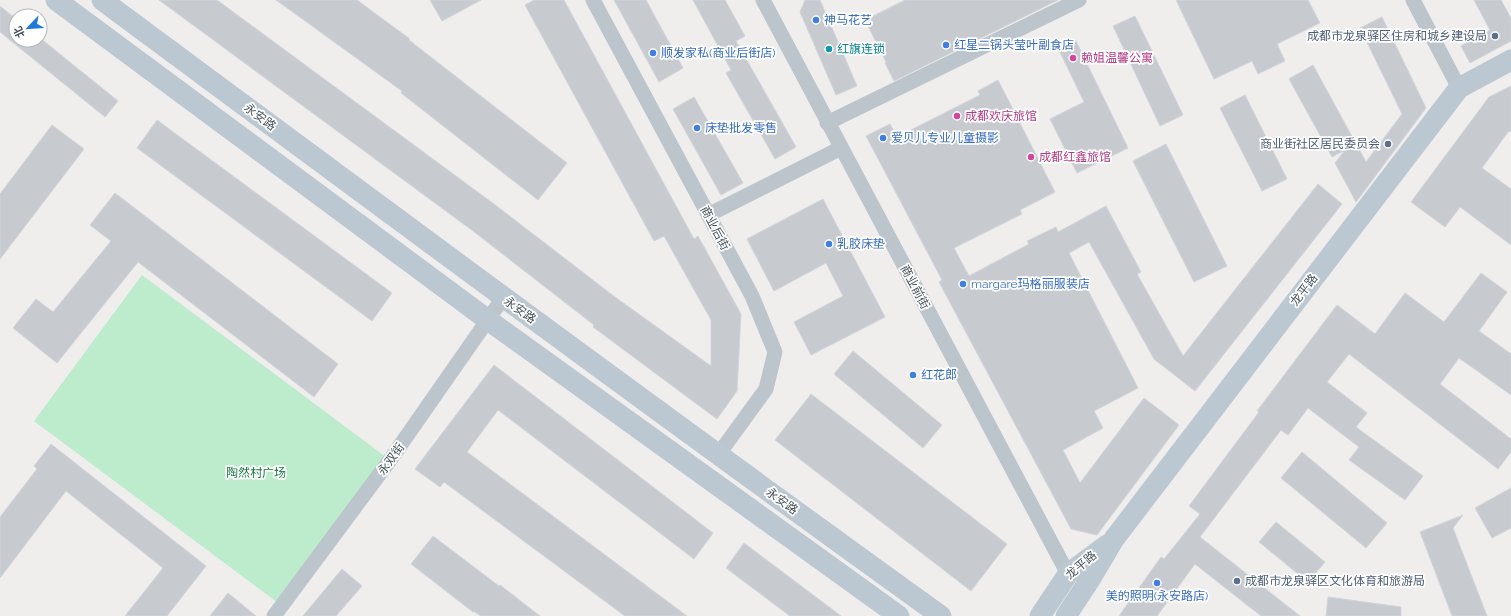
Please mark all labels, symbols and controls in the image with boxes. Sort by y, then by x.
north arrow [8,8,48,48]
place label: 神马花艺 [824,13,872,27]
marker: 神马花艺 [811,15,821,25]
text: 北 [11,24,28,40]
place label: 成都市龙泉驿区住房和城乡建设局 [1307,29,1487,43]
marker: 成都市龙泉驿区住房和城乡建设局 [1490,31,1500,41]
place label: 红星二锅头莹叶副食店 [954,38,1074,52]
marker: 红星二锅头莹叶副食店 [941,40,951,50]
place label: 红旗连锁 [837,42,885,56]
marker: 红旗连锁 [824,44,834,54]
place label: 顺发家私(商业后街店) [661,46,775,60]
marker: 顺发家私(商业后街店) [648,48,658,58]
place label: 赖姐温馨公寓 [1081,51,1153,65]
marker: 赖姐温馨公寓 [1068,53,1078,63]
street label: 永安路 [241,101,279,133]
place label: 成都欢庆旅馆 [965,109,1037,123]
marker: 成都欢庆旅馆 [952,111,962,121]
place label: 床垫批发零售 [705,121,777,135]
marker: 床垫批发零售 [692,123,702,133]
place label: 爱贝儿专业儿童摄影 [891,131,999,145]
marker: 爱贝儿专业儿童摄影 [878,133,888,143]
place label: 商业街社区居民委员会 [1260,137,1380,151]
marker: 商业街社区居民委员会 [1383,139,1393,149]
place label: 成都红鑫旅馆 [1039,150,1111,164]
marker: 成都红鑫旅馆 [1026,152,1036,162]
street label: 商业后街 [698,204,732,252]
place label: 乳胶床垫 [837,237,885,251]
marker: 乳胶床垫 [824,239,834,249]
street label: 商业前街 [898,263,932,311]
street label: 龙平路 [1288,271,1320,309]
place label: margare玛格丽服装店 [971,277,1090,291]
marker: margare玛格丽服装店 [958,279,968,289]
street label: 永安路 [501,294,539,326]
place label: 红花郎 [921,368,957,382]
marker: 红花郎 [908,370,918,380]
street label: 永双街 [375,440,407,478]
park label: 陶然村广场 [226,466,286,480]
street label: 永安路 [763,485,801,517]
street label: 龙平路 [1063,548,1099,582]
place label: 成都市龙泉驿区文化体育和旅游局 [1245,574,1425,588]
marker: 成都市龙泉驿区文化体育和旅游局 [1232,576,1242,586]
marker: 美的照明(永安路店) [1152,578,1162,588]
place label: 美的照明(永安路店) [1106,589,1208,603]

